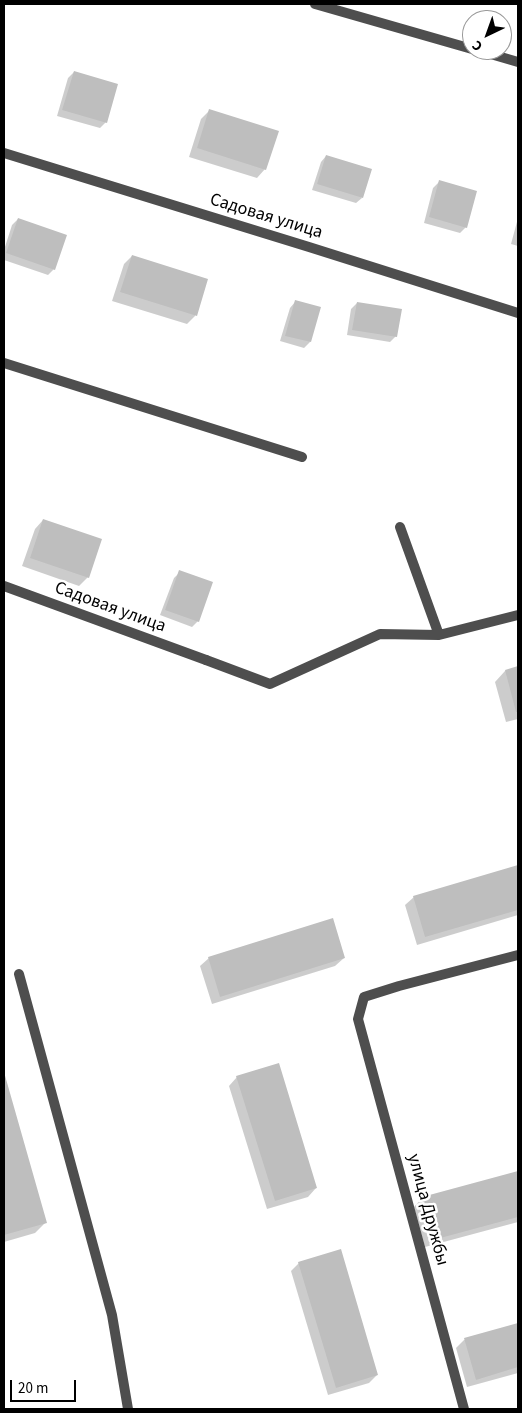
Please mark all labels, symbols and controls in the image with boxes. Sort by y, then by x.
north arrow [462,10,512,60]
text: С [468,35,487,56]
street label: Садовая улица [207,190,325,244]
street label: Садовая улица [51,578,169,638]
street label: улица Дружбы [402,1152,452,1268]
scale bar [12,1370,79,1402]
text: 20 m [18,1378,48,1399]

